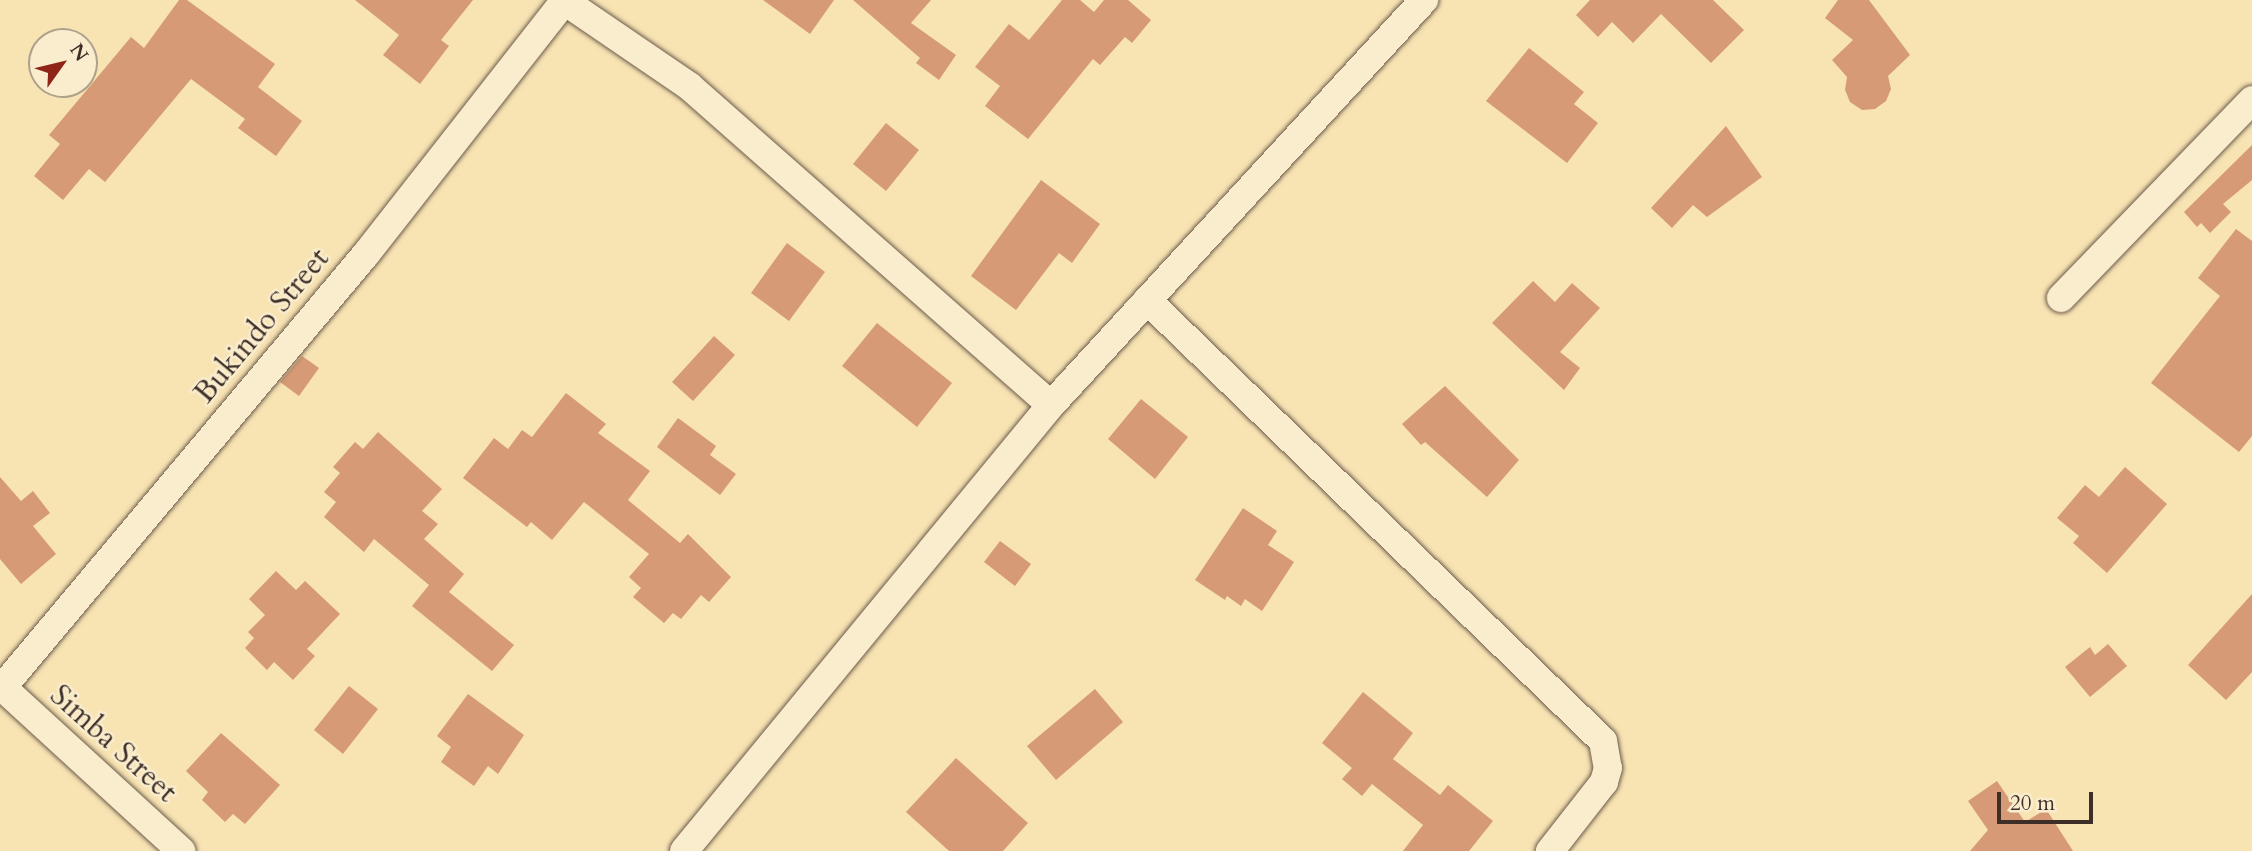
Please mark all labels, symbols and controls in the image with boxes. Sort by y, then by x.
north arrow [28,28,98,98]
text: N [63,38,94,66]
street label: Bukindo Street [187,241,337,411]
street label: Simba Street [42,678,184,810]
scale bar [2000,778,2096,822]
text: 20 m [2010,789,2055,818]

